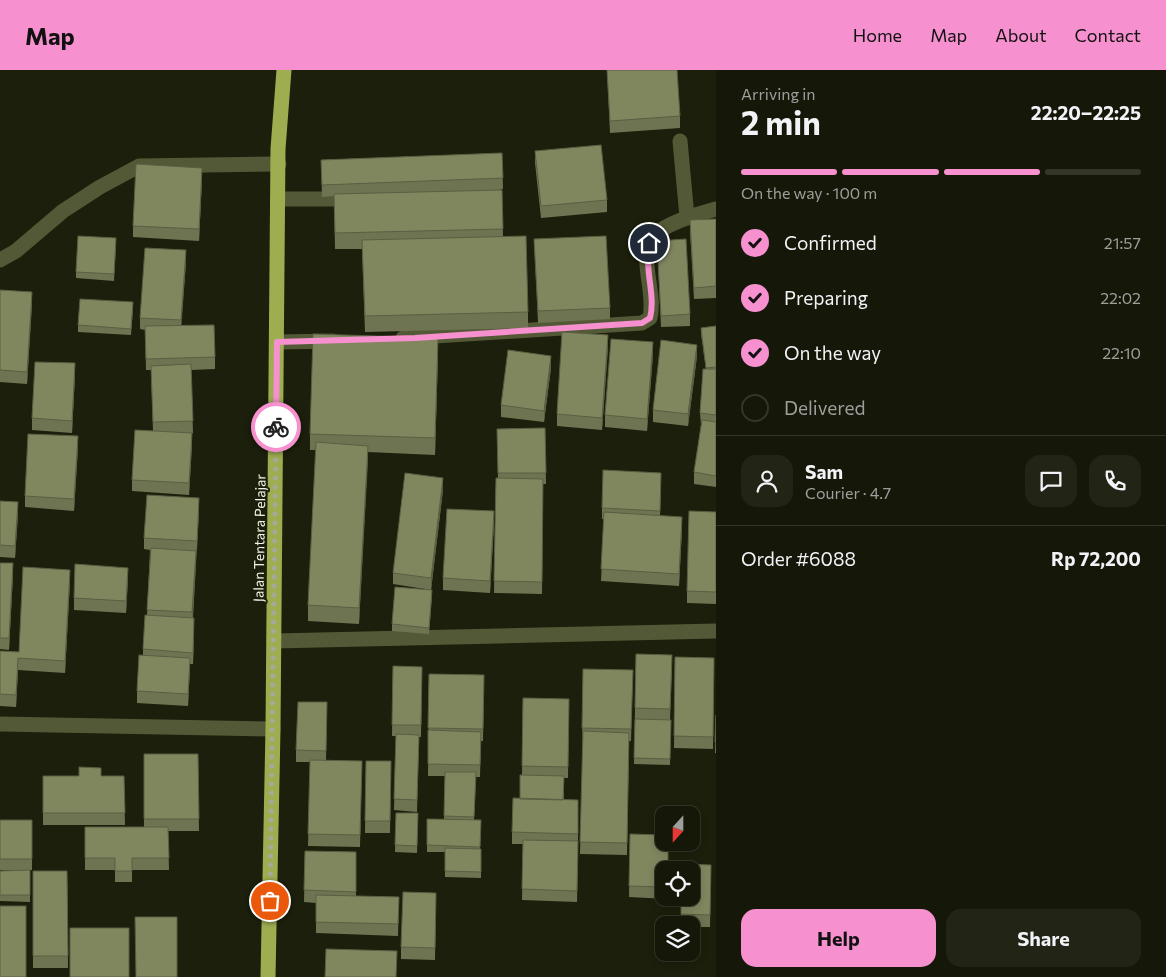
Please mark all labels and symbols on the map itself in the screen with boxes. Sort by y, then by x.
pin [628,222,670,264]
courier [251,402,301,452]
street label: Jalan Tentara Pelajar [249,473,269,602]
north arrow [655,806,700,851]
pin [249,880,291,922]

